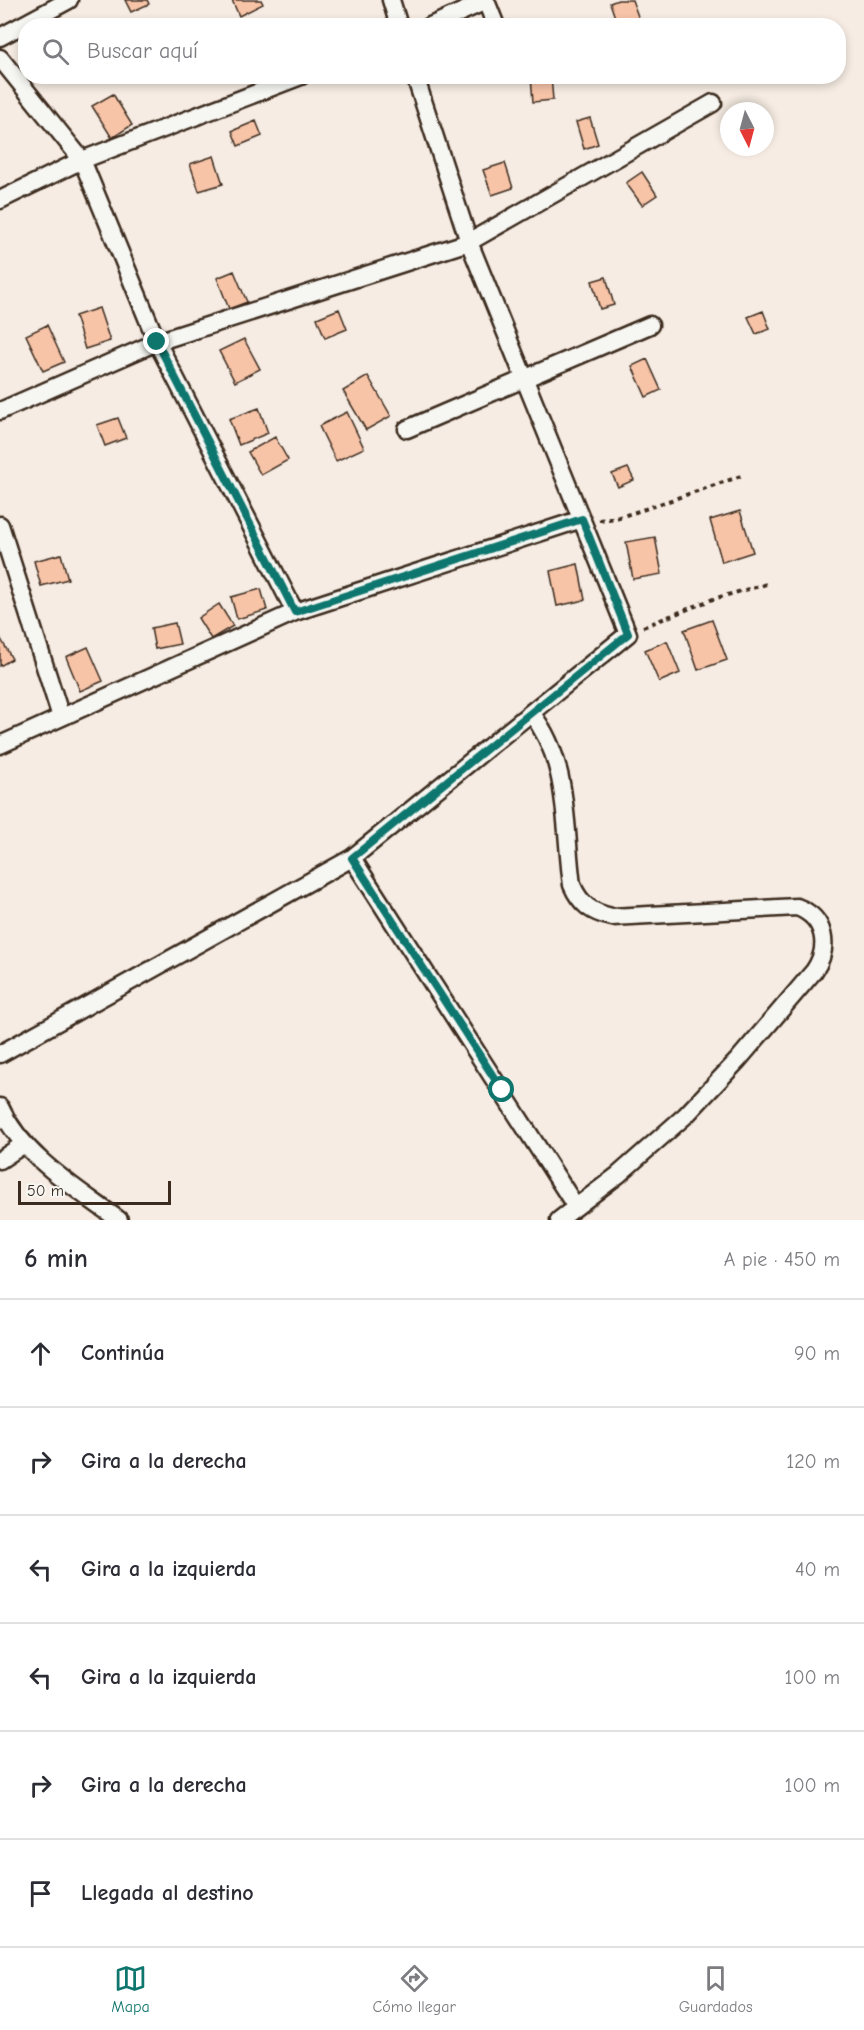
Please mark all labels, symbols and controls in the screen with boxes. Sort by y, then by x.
search box [18,18,846,84]
icon: search [39,35,72,68]
text: Buscar aquí [87,38,198,64]
north arrow [720,102,774,156]
route end [143,328,169,354]
route start [488,1076,514,1102]
scale bar [18,1178,171,1206]
text: 50 m [27,1182,64,1200]
text: 6 min [24,1244,88,1274]
text: A pie · 450 m [724,1248,840,1271]
icon: ahead [24,1337,57,1370]
text: Continúa [81,1340,165,1366]
text: 90 m [794,1342,840,1365]
icon: right [24,1445,57,1478]
text: Gira a la derecha [81,1448,247,1474]
text: 120 m [786,1450,840,1473]
icon: left [24,1553,57,1586]
text: Gira a la izquierda [81,1556,256,1582]
text: 40 m [795,1558,840,1581]
icon: left [24,1661,57,1694]
text: Gira a la izquierda [81,1664,256,1690]
text: 100 m [785,1666,840,1689]
icon: right [24,1769,57,1802]
text: Gira a la derecha [81,1772,247,1798]
text: 100 m [785,1774,840,1797]
icon: arrive [24,1877,57,1910]
text: Llegada al destino [81,1880,254,1906]
tab: Mapa [111,1962,150,2016]
tab: Cómo llegar [372,1962,456,2016]
tab: Guardados [679,1962,753,2016]

